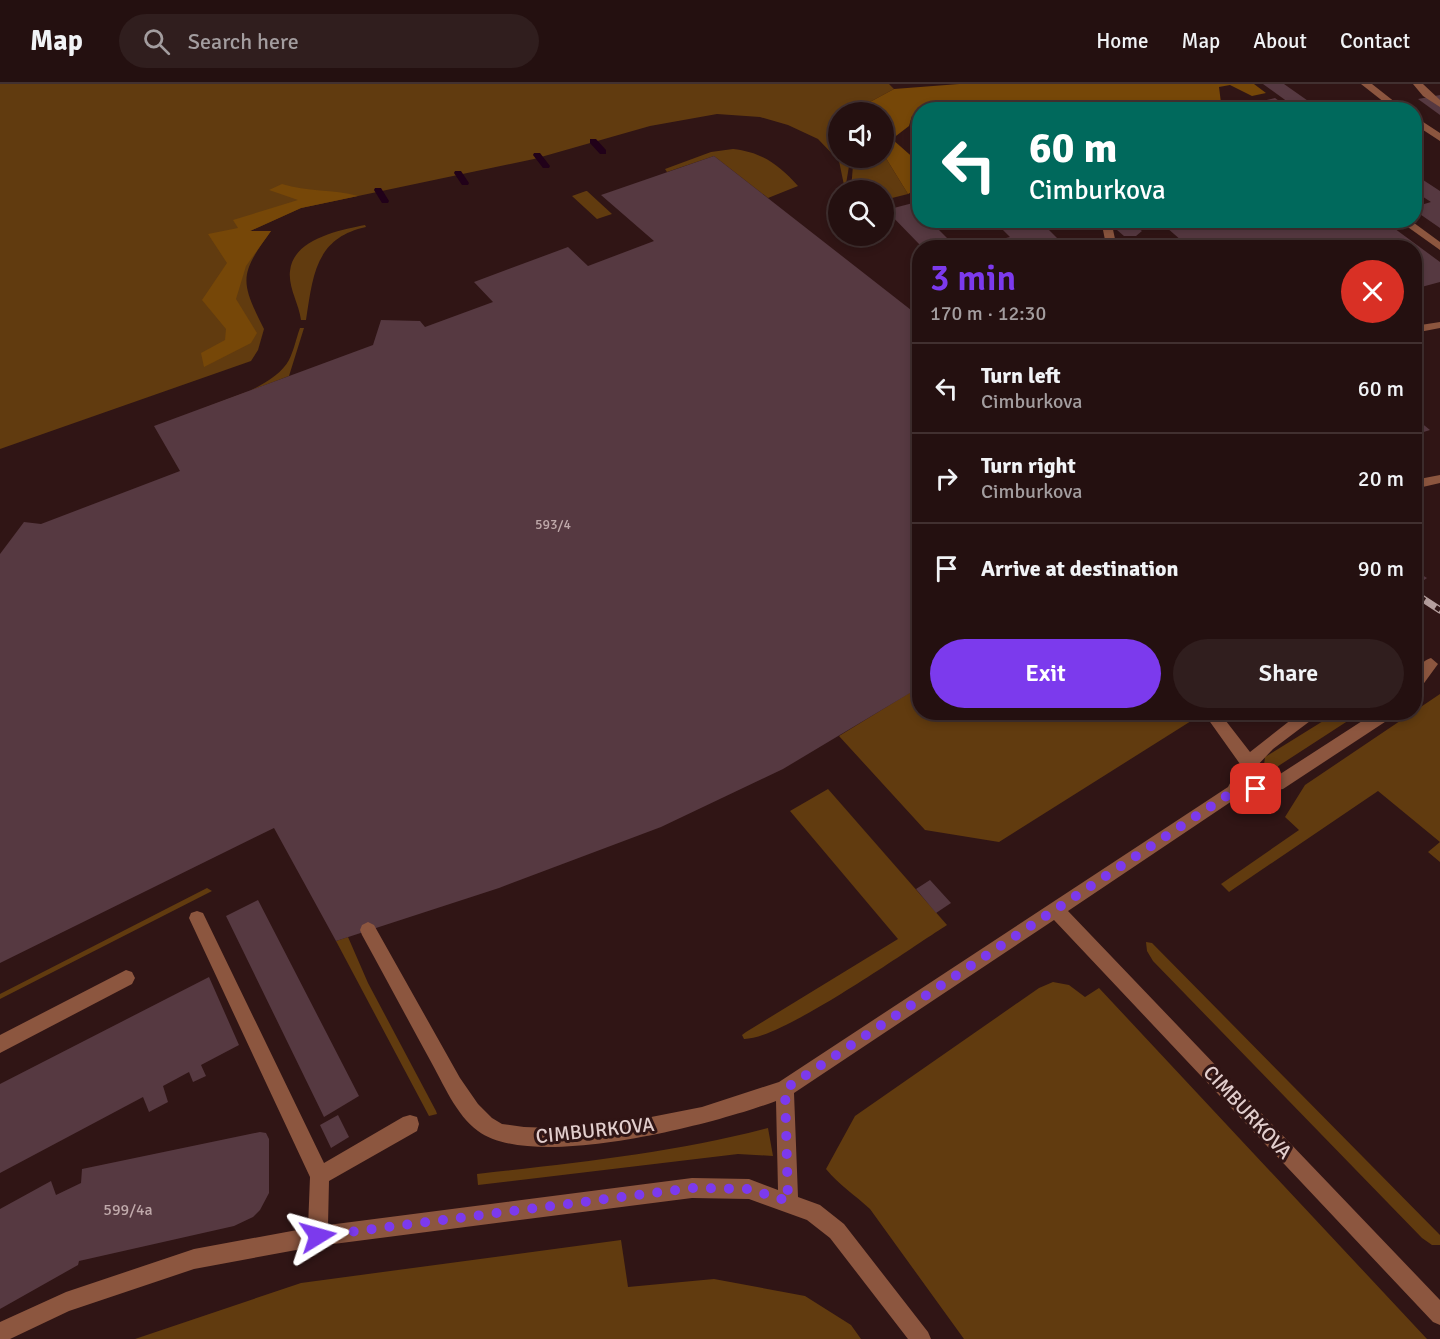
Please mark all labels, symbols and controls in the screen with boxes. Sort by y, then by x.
search box [119,14,539,68]
text: Map [30,24,83,58]
icon: search [140,25,173,58]
text: Search here [188,28,299,55]
text: Home [1096,28,1149,54]
text: Map [1182,28,1220,54]
text: About [1253,28,1307,54]
text: Contact [1340,28,1410,54]
map controls [828,102,894,246]
button: sound [828,102,894,168]
text: 60 m [1029,123,1118,174]
icon: left [930,126,1008,204]
text: Cimburkova [1029,174,1166,207]
button: search [828,180,894,246]
text: 3 min [930,256,1016,301]
button: close [1341,260,1404,323]
text: 170 m · 12:30 [930,301,1046,326]
text: Turn left [981,362,1061,389]
icon: left [930,372,963,405]
text: 60 m [1358,375,1404,402]
text: Cimburkova [981,389,1082,414]
text: Turn right [981,452,1076,479]
icon: right [930,462,963,495]
text: 20 m [1358,465,1404,492]
text: Cimburkova [981,479,1082,504]
house number: 593/4 [535,516,572,533]
icon: arrive [930,552,963,585]
text: Arrive at destination [981,555,1178,582]
text: 90 m [1358,555,1404,582]
button: Exit [930,639,1161,708]
button: Share [1173,639,1404,708]
pin [1230,763,1281,814]
icon: arrive [1239,772,1272,805]
street label: CIMBURKOVA [1198,1060,1297,1164]
street label: CIMBURKOVA [535,1112,656,1149]
house number: 599/4a [103,1200,153,1220]
position arrow [286,1204,350,1268]

